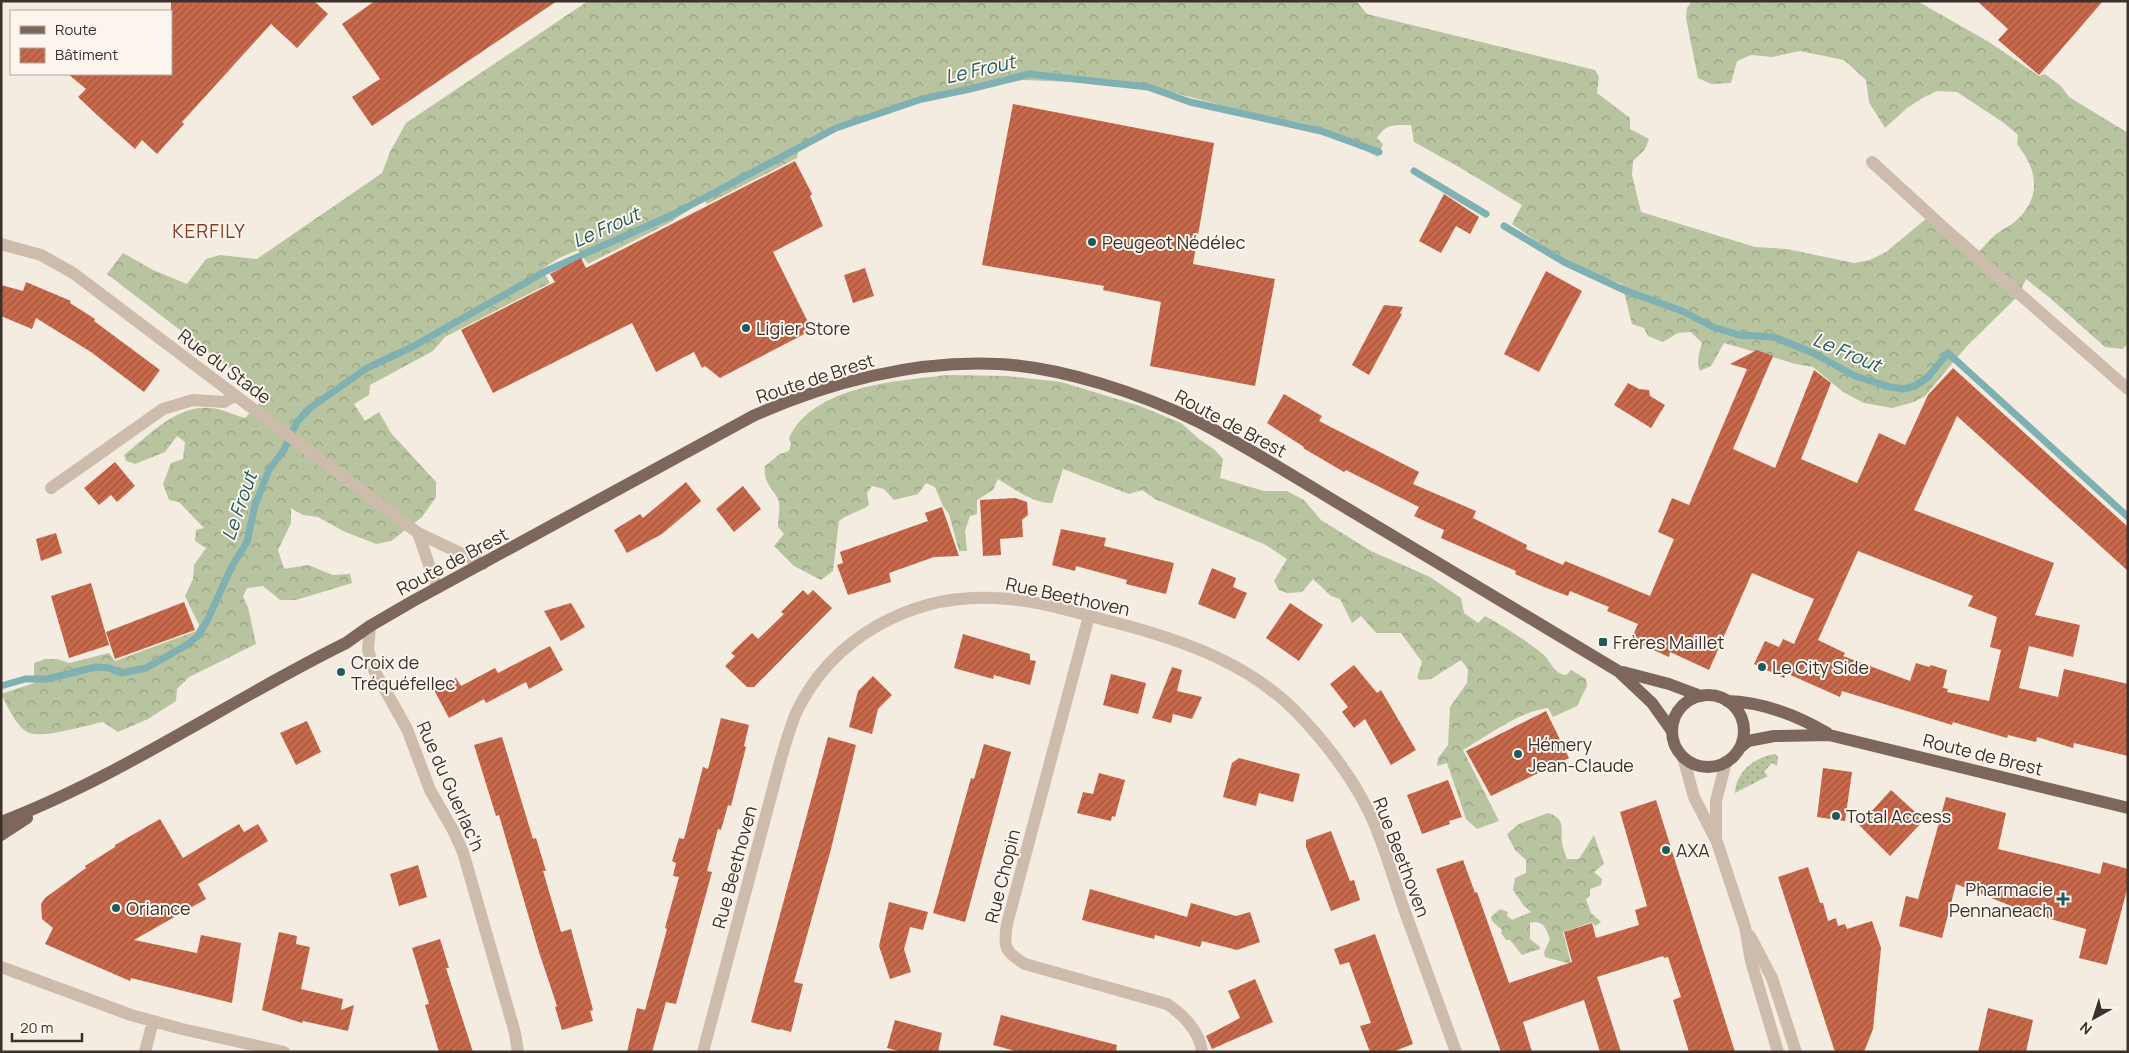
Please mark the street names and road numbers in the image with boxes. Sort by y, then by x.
street label: Rue du Stade [174,323,276,409]
street label: Route de Brest [753,348,877,408]
street label: Route de Brest [1171,384,1291,462]
street label: Route de Brest [392,522,512,600]
street label: Rue Beethoven [1004,571,1132,621]
street label: Rue du Guerlac'h [412,717,490,855]
street label: Route de Brest [1920,727,2046,781]
street label: Rue Beethoven [1368,794,1436,920]
street label: Rue Beethoven [706,803,762,931]
street label: Rue Chopin [979,827,1025,925]

